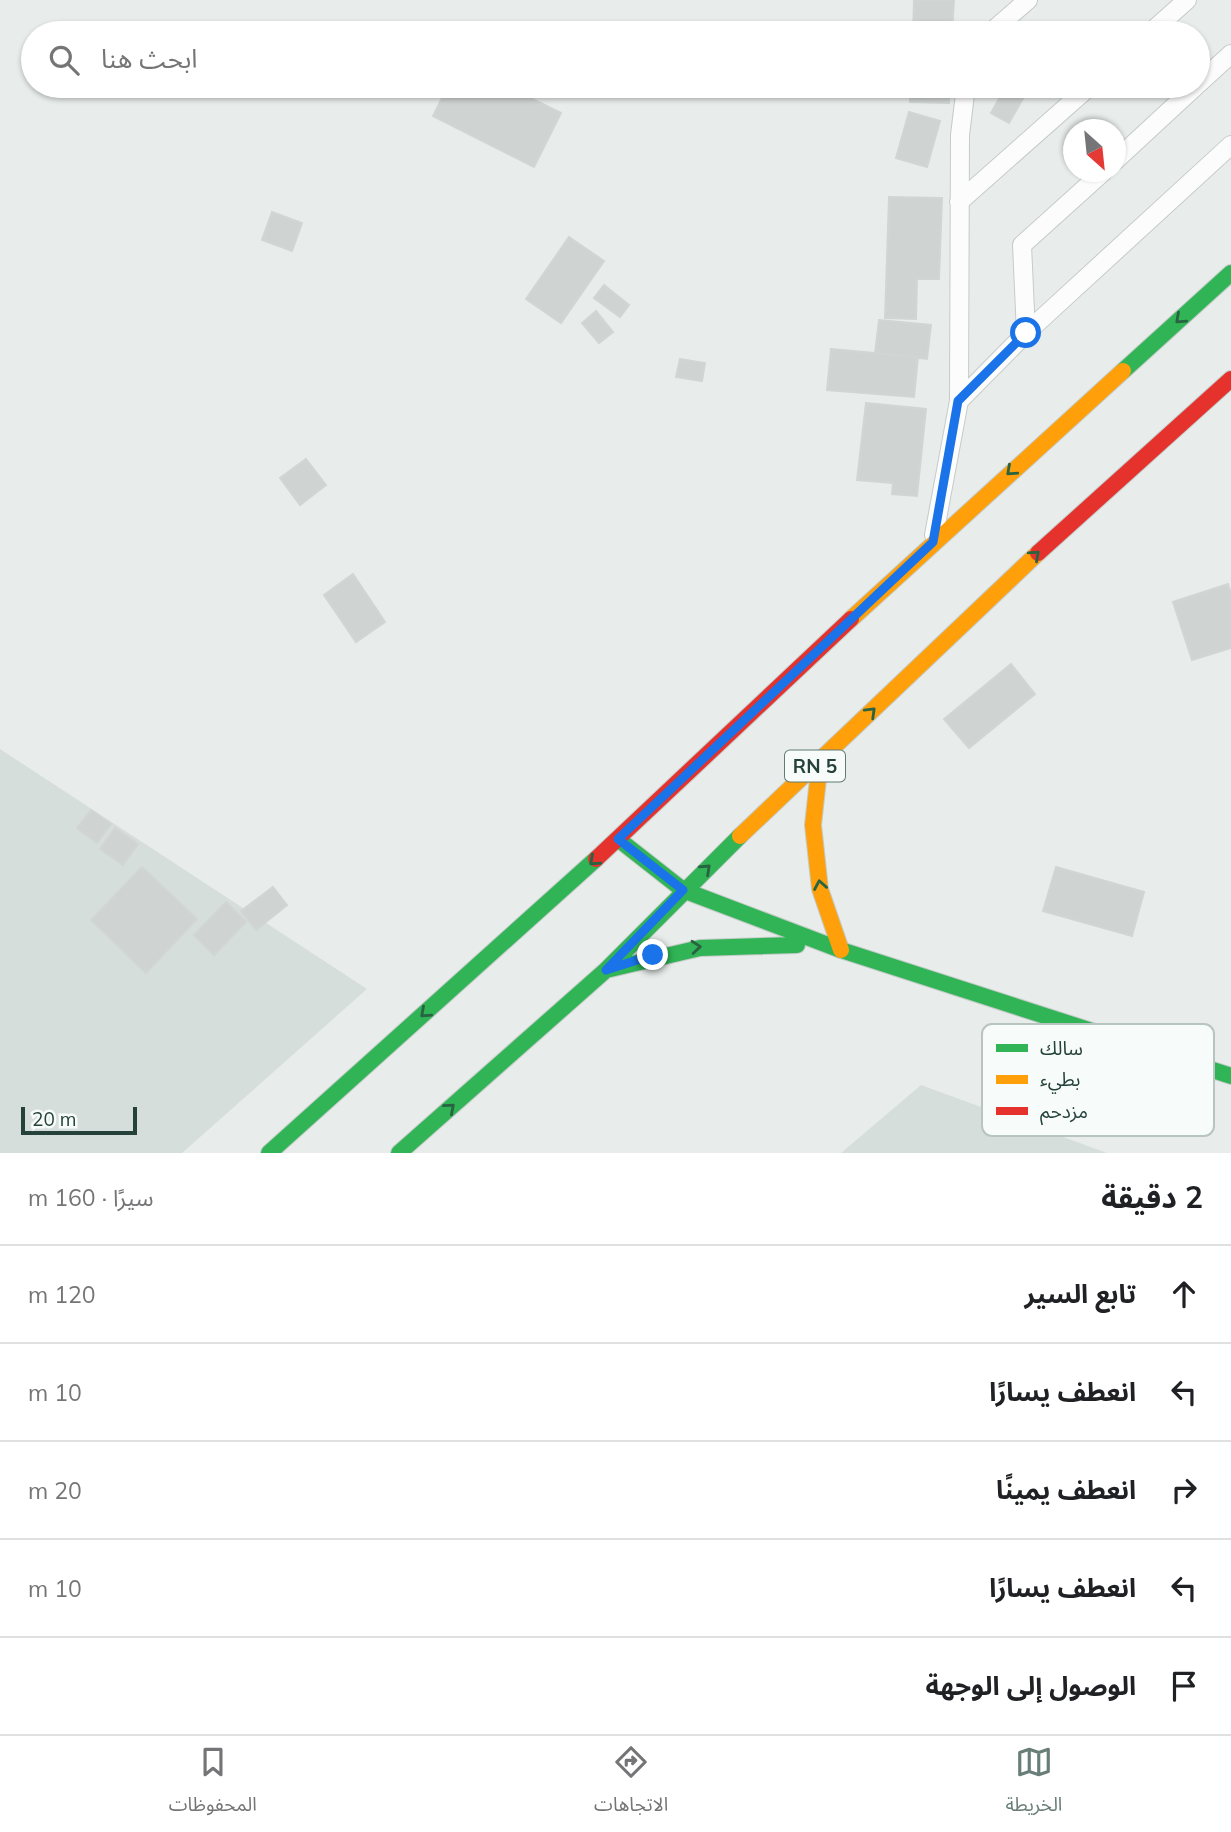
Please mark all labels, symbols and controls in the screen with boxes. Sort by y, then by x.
search box [21,21,1210,98]
icon: search [45,41,83,79]
text: ابحث هنا [101,42,197,75]
north arrow [1063,119,1126,182]
one-way arrow [1175,311,1188,323]
route start [1010,317,1041,348]
one-way arrow [1006,463,1019,476]
one-way arrow [1027,551,1040,563]
one-way arrow [863,708,876,721]
road number: RN 5 [785,750,845,782]
one-way arrow [589,852,602,865]
one-way arrow [698,864,711,877]
one-way arrow [813,879,828,891]
route end [637,939,668,970]
one-way arrow [690,940,701,955]
one-way arrow [420,1004,433,1017]
legend [982,1024,1214,1136]
text: سالك [1040,1036,1083,1060]
text: بطيء [1040,1067,1080,1094]
text: مزدحم [1040,1099,1088,1126]
scale bar [21,1104,136,1136]
one-way arrow [442,1104,455,1116]
text: 20 m [32,1107,76,1131]
text: 2 دقيقة [1101,1178,1203,1216]
text: سيرًا · 160 m [28,1183,154,1212]
icon: ahead [1165,1275,1203,1313]
text: تابع السير [1025,1277,1136,1310]
text: 120 m [28,1280,96,1309]
icon: left [1165,1373,1203,1411]
text: انعطف يسارًا [989,1375,1136,1408]
text: 10 m [28,1378,82,1407]
icon: right [1165,1471,1203,1509]
text: انعطف يمينًا [996,1473,1136,1506]
text: 20 m [28,1476,82,1505]
icon: left [1165,1569,1203,1607]
text: انعطف يسارًا [989,1571,1136,1604]
text: 10 m [28,1574,82,1603]
icon: arrive [1165,1667,1203,1705]
text: الوصول إلى الوجهة [925,1669,1136,1702]
tab: المحفوظات [169,1743,257,1825]
tab: الاتجاهات [594,1743,668,1825]
tab: الخريطة [1005,1743,1062,1825]

